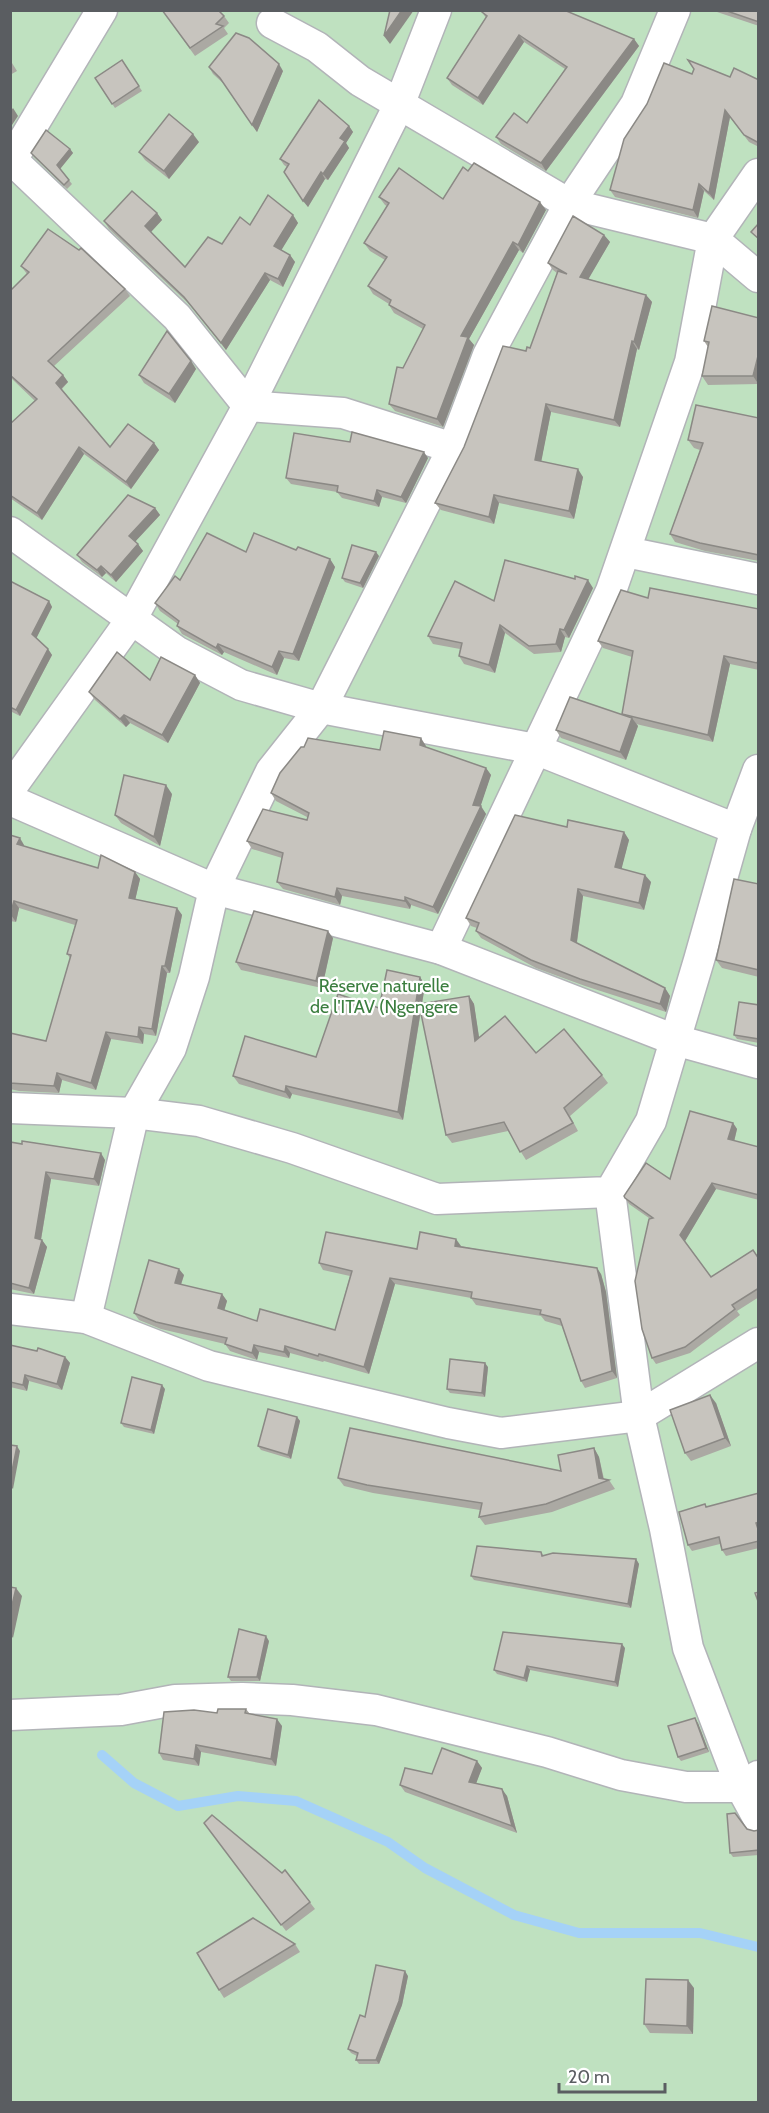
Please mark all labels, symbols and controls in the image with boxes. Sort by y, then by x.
park label: Réserve naturelle de l'ITAV (Ngengere [310,975,458,1018]
scale bar [559,2056,666,2094]
text: 20 m [568,2066,610,2088]

